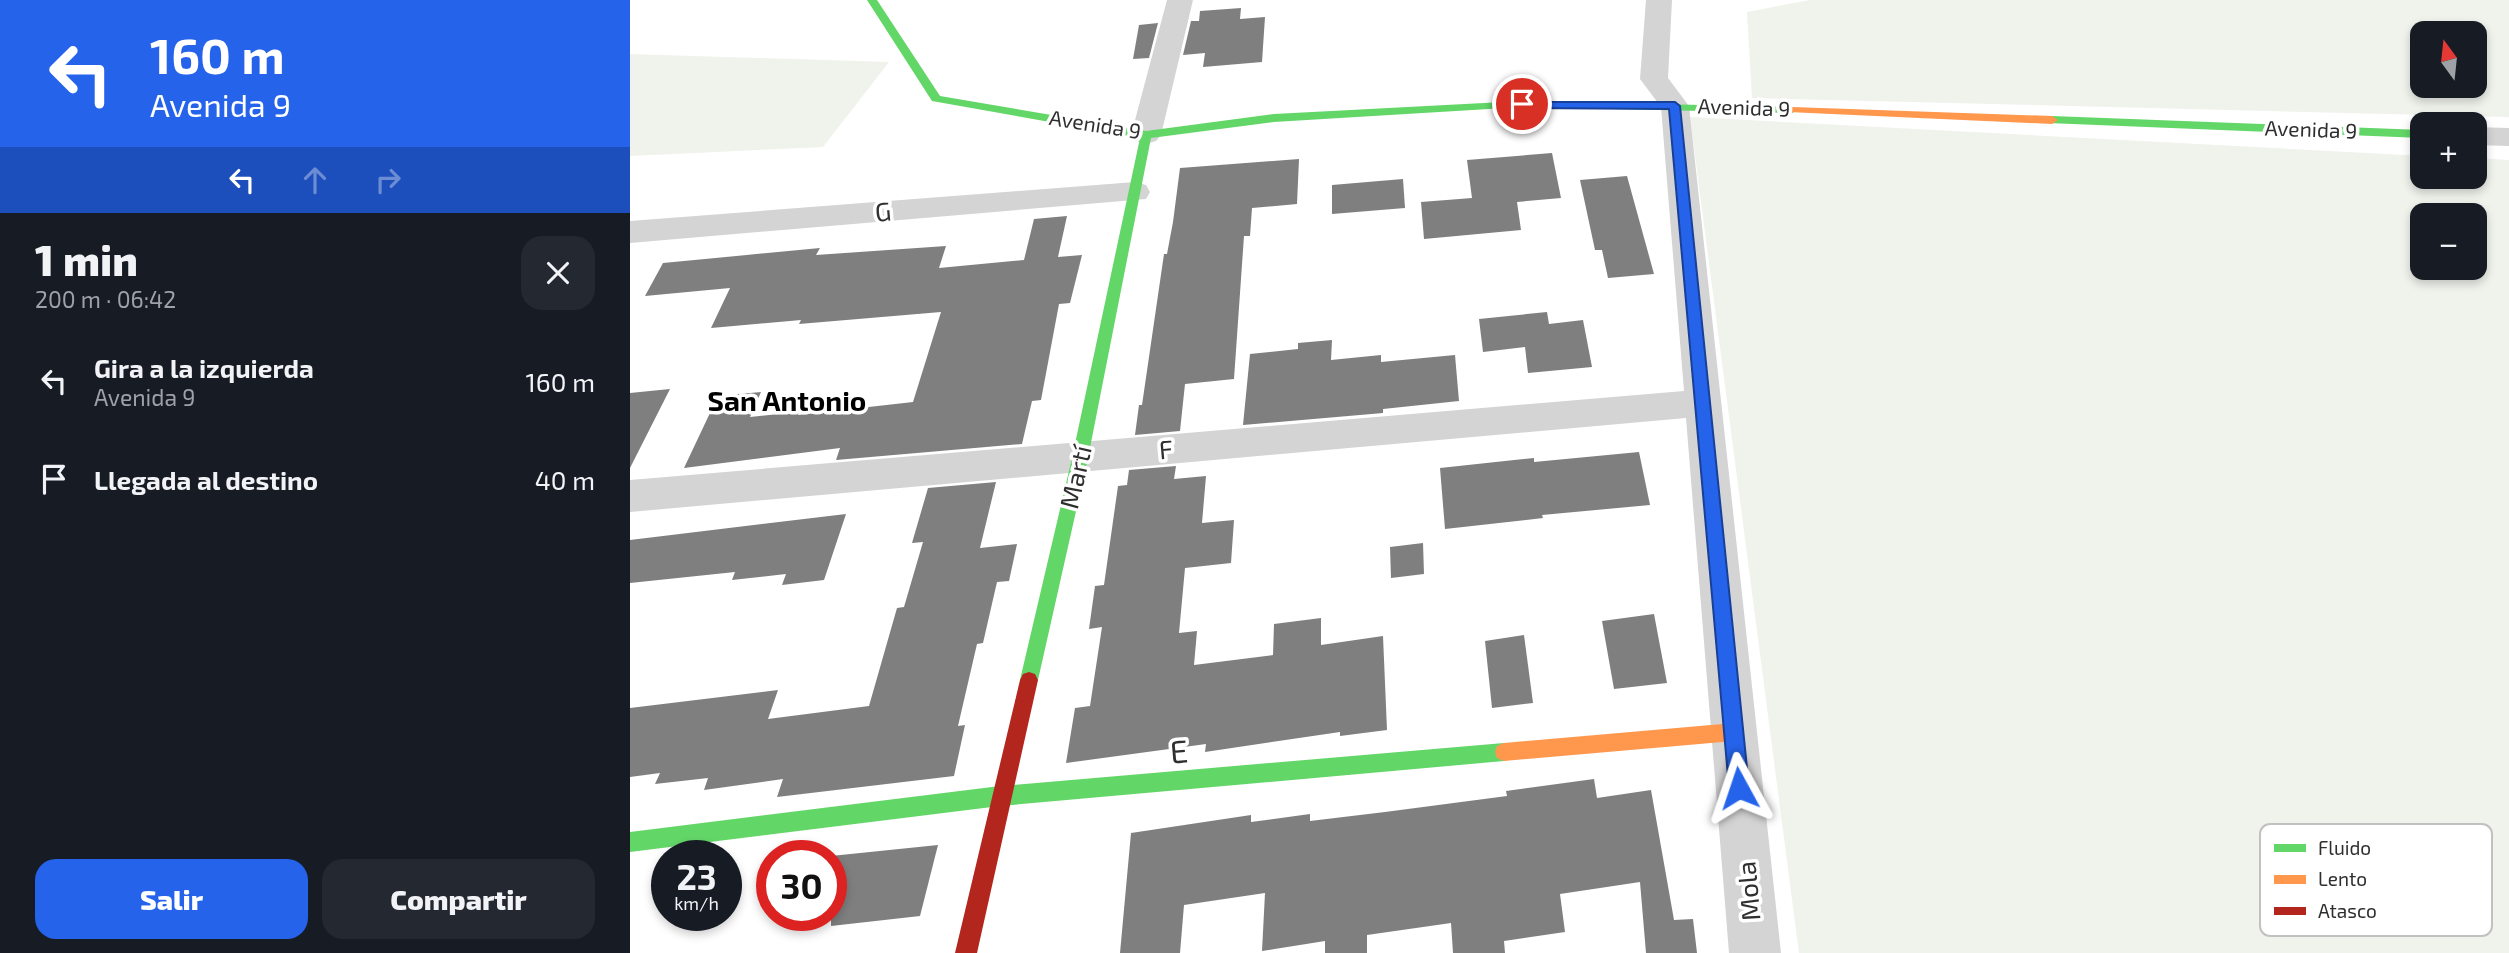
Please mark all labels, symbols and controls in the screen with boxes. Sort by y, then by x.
north arrow [2410,21,2487,98]
map controls [2410,21,2487,280]
text: 160 m [150,25,285,84]
icon: left [35,28,126,119]
pin [1492,74,1552,134]
text: Avenida 9 [150,85,291,123]
icon: arrive [1503,85,1541,123]
street label: Avenida 9 [1697,92,1791,121]
street label: Avenida 9 [1048,104,1143,143]
button: + [2410,112,2487,189]
street label: Avenida 9 [2264,114,2358,143]
icon: left [223,161,261,199]
icon: ahead [296,161,334,199]
icon: right [369,161,407,199]
street label: G [873,194,892,227]
button: − [2410,203,2487,280]
text: 1 min [35,234,138,284]
button: close [521,236,595,310]
text: 200 m · 06:42 [35,285,176,313]
text: Gira a la izquierda [94,352,314,383]
icon: left [35,362,73,400]
text: 160 m [526,366,595,397]
text: Avenida 9 [94,383,195,411]
district label: San Antonio [708,383,866,417]
street label: F [1158,432,1174,465]
street label: Martí [1052,441,1097,511]
icon: arrive [35,460,73,498]
text: Llegada al destino [94,464,318,495]
text: 40 m [535,464,595,495]
street label: E [1168,730,1189,770]
position arrow [1702,751,1776,825]
legend [2260,824,2492,936]
text: Fluido [2318,836,2371,859]
speed limit sign: 30 [756,840,847,931]
text: 23 [676,855,717,897]
button: Salir [35,859,308,939]
button: Compartir [322,859,595,939]
street label: Mola [1729,860,1766,922]
text: Lento [2318,867,2367,890]
text: km/h [674,892,719,914]
text: Atasco [2318,899,2377,922]

